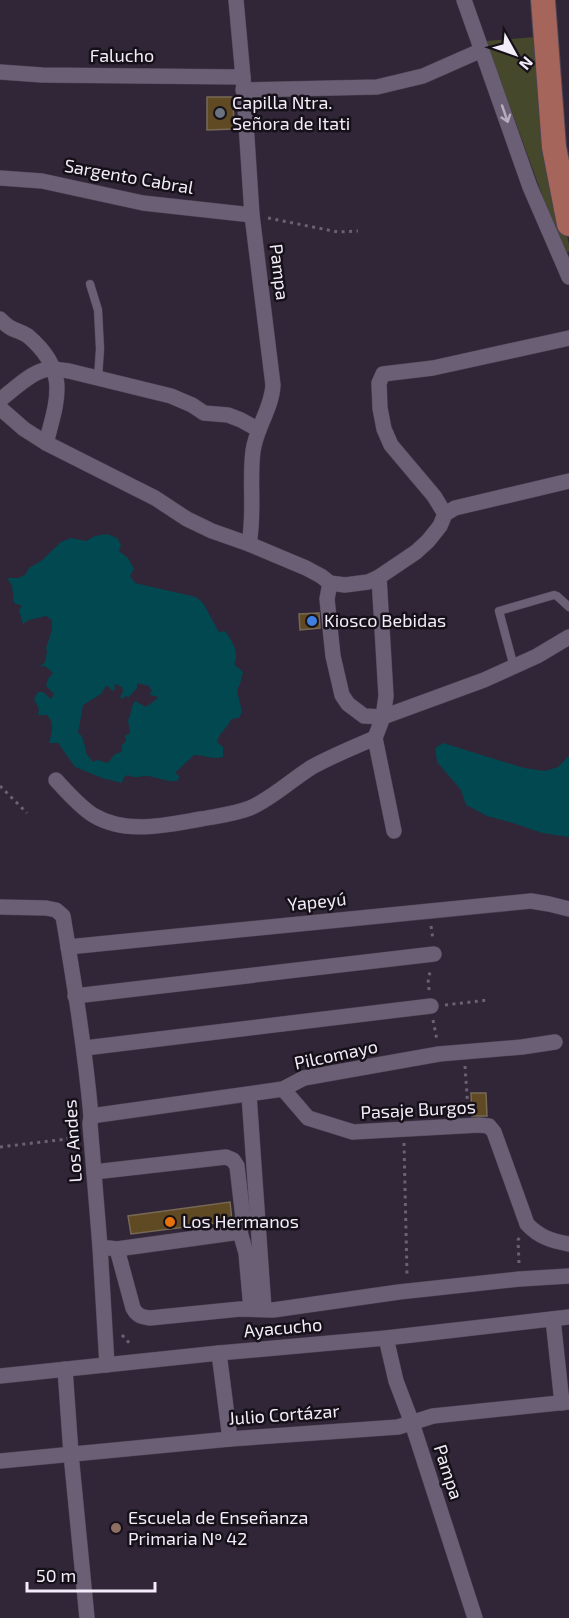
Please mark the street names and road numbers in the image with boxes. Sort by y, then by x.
street label: Falucho [90,44,154,66]
street label: Sargento Cabral [63,154,196,198]
street label: Pampa [266,242,294,301]
street label: Yapeyú [286,887,347,915]
street label: Pilcomayo [292,1034,379,1074]
street label: Pasaje Burgos [360,1095,476,1123]
street label: Los Andes [58,1099,86,1183]
street label: Ayacucho [243,1313,323,1341]
street label: Julio Cortázar [228,1399,340,1429]
street label: Pampa [430,1441,468,1502]

